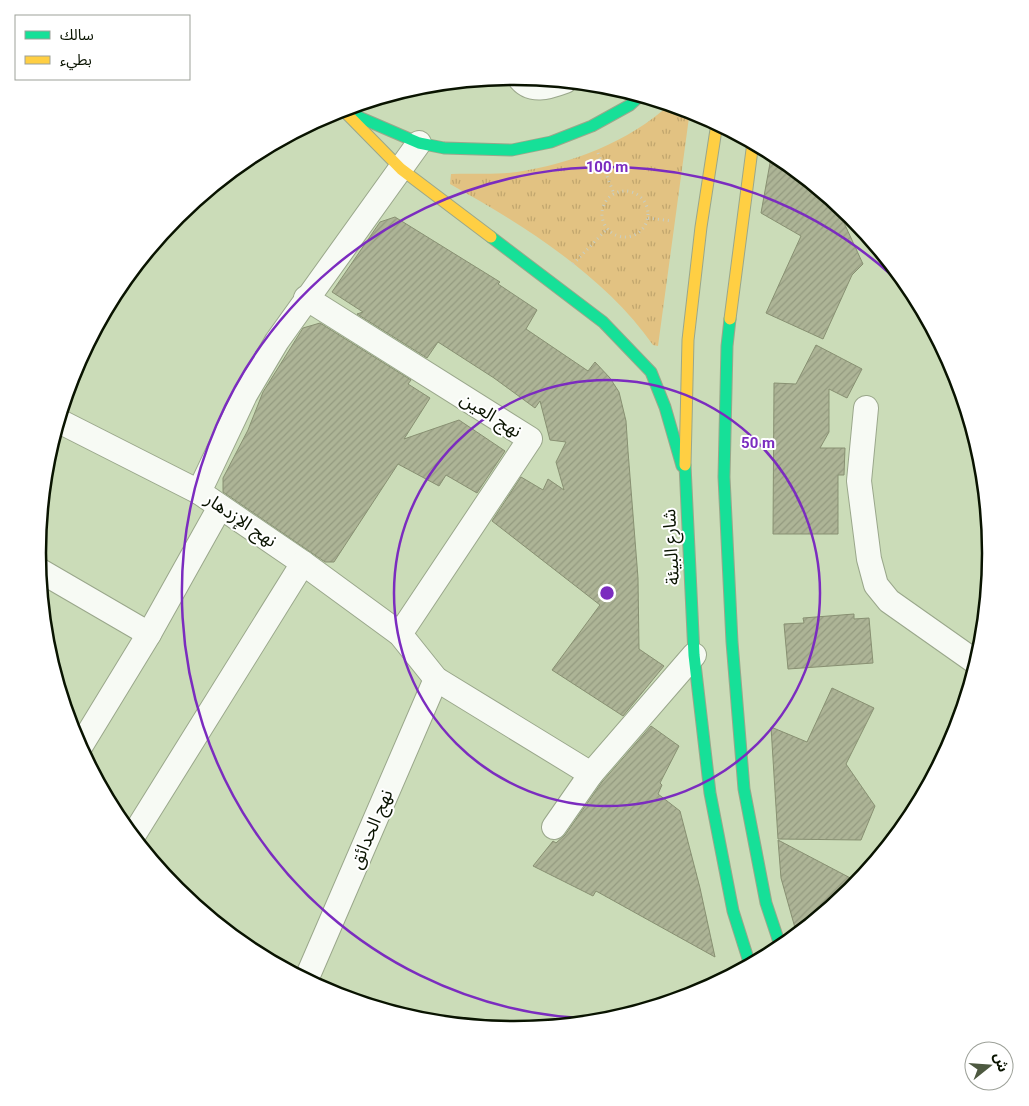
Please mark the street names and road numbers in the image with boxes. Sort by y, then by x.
street label: نهج العين [455,388,526,444]
street label: نهج الإزدهار [199,487,281,554]
street label: شارع البيئة [658,508,687,586]
street label: نهج الحدائق [345,786,399,873]

